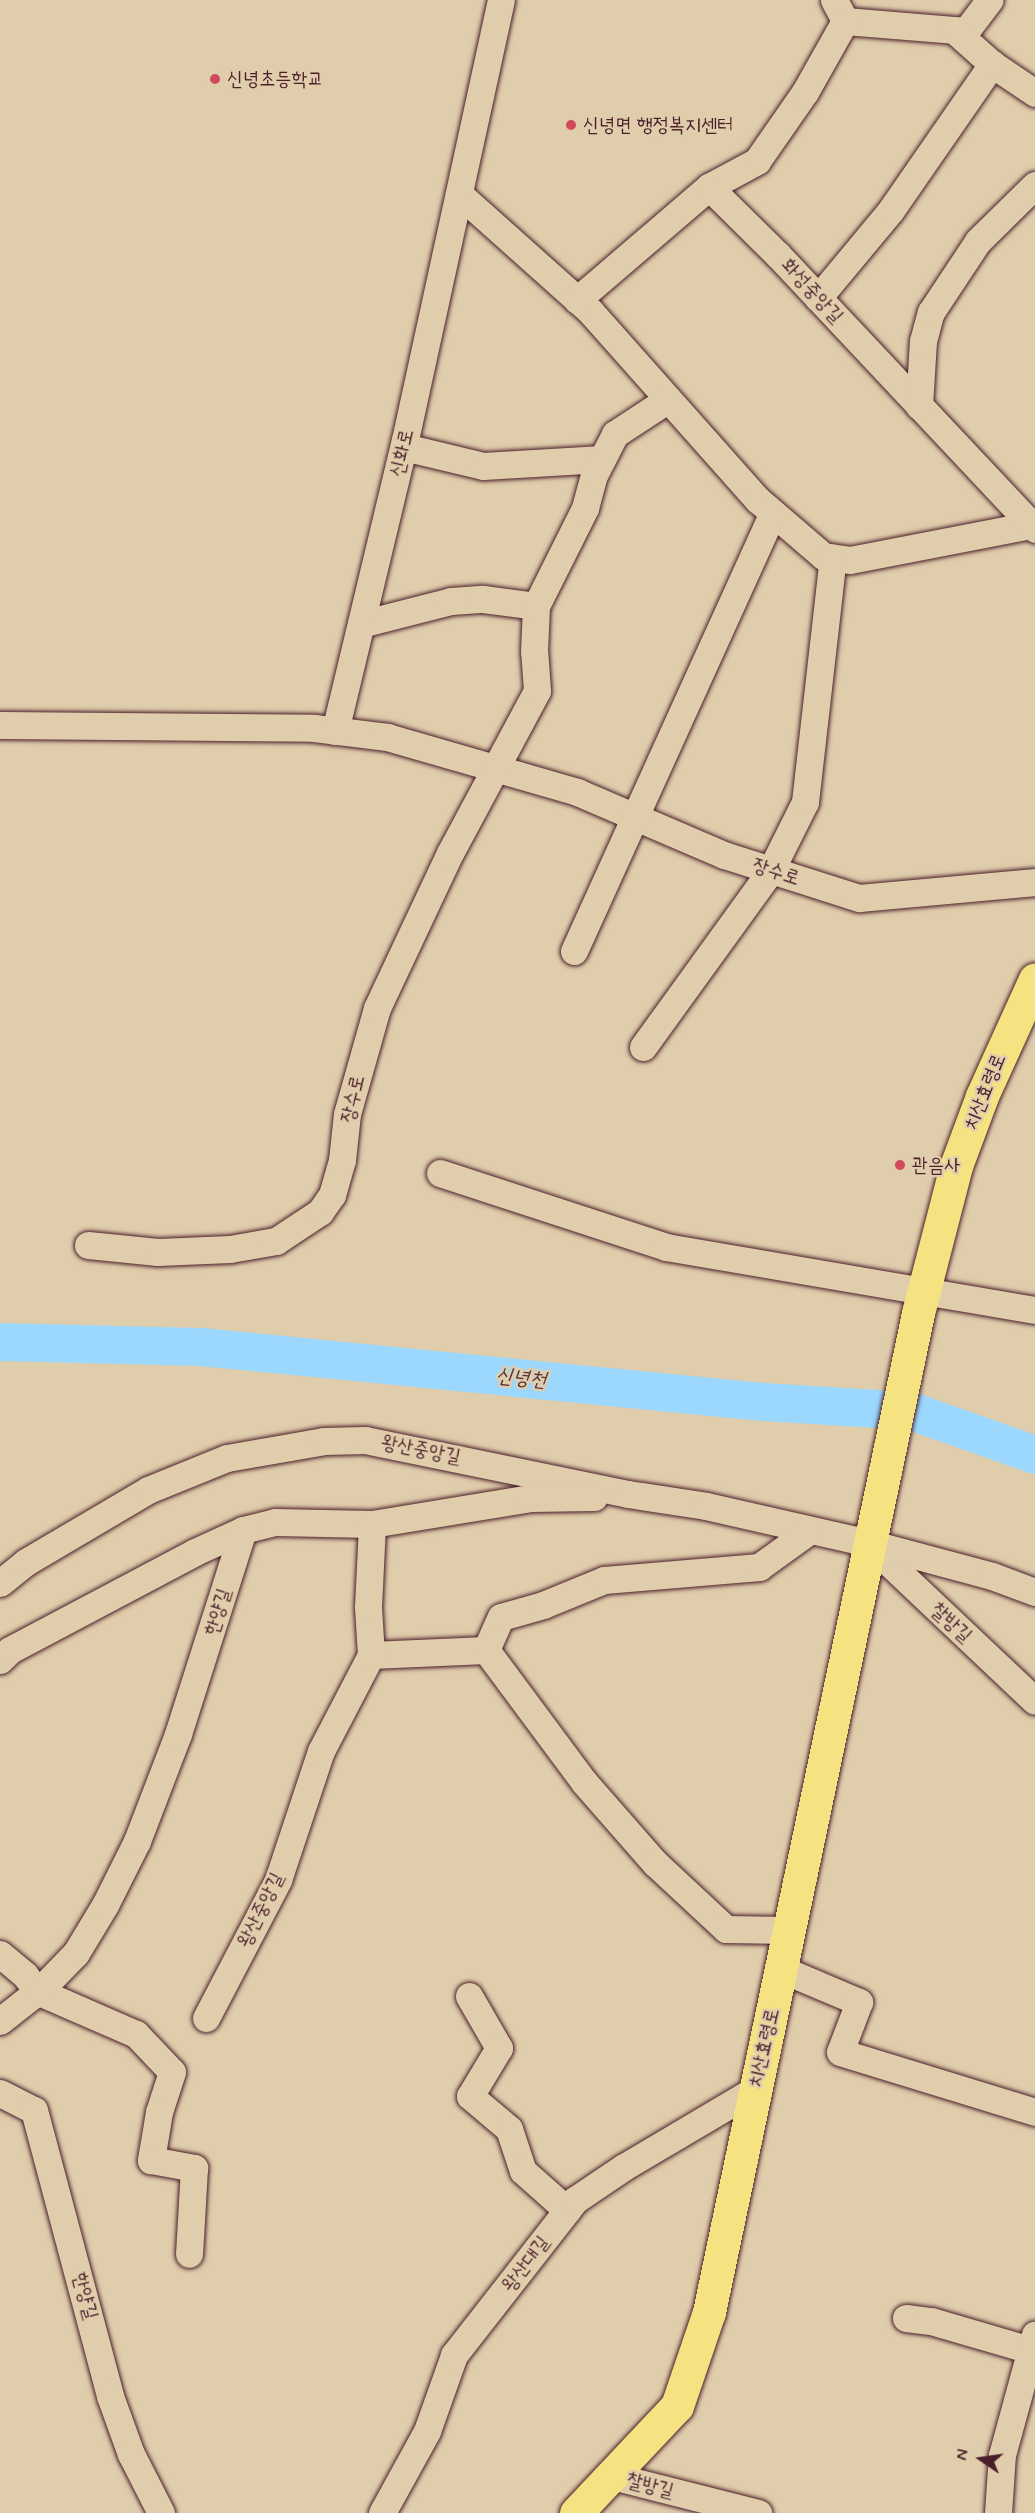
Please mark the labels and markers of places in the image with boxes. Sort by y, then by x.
place label: 신녕초등학교 [227,67,324,91]
marker: 신녕초등학교 [208,72,222,86]
place label: 신녕면 행정복지센터 [583,113,733,137]
marker: 신녕면 행정복지센터 [564,118,578,132]
place label: 관음사 [912,1153,960,1177]
marker: 관음사 [893,1158,907,1172]

